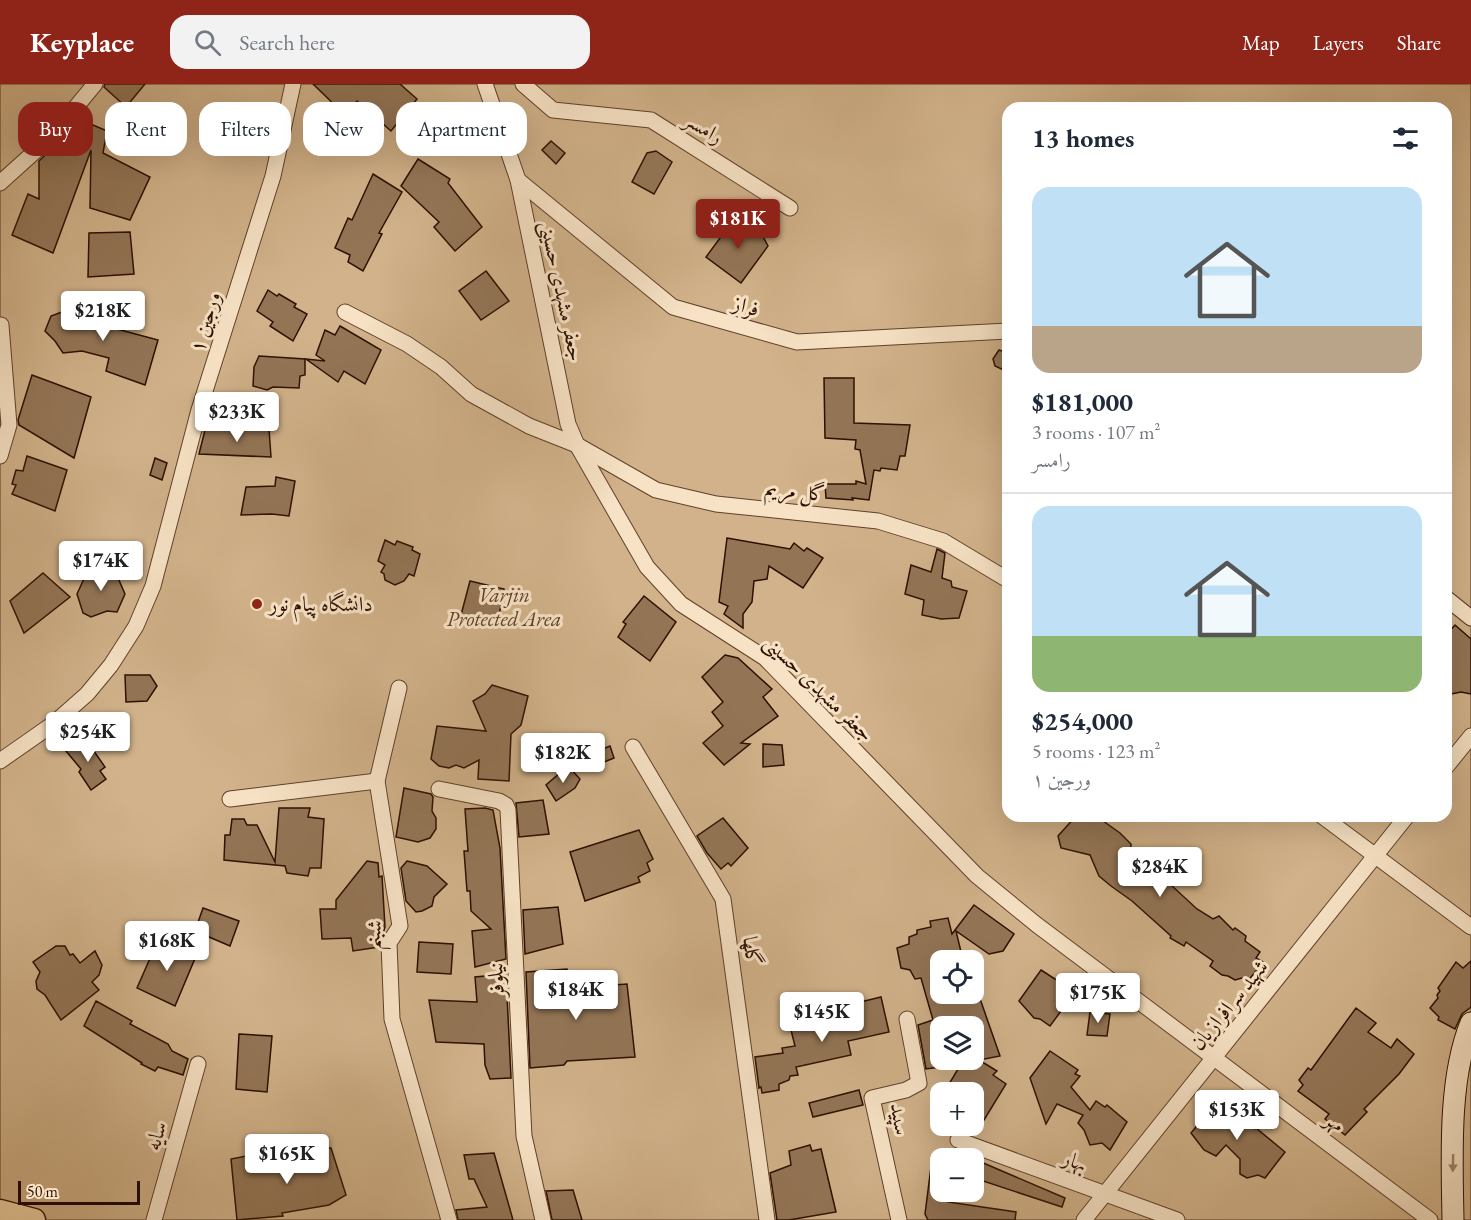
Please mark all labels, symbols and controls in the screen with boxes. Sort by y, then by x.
search box [170,15,590,69]
text: Keyplace [30,24,134,60]
icon: search [191,26,224,59]
text: Search here [239,28,335,57]
text: Map [1242,29,1280,56]
text: Layers [1313,29,1364,56]
text: Share [1397,29,1441,56]
chip: Buy [18,102,93,156]
chip: Rent [105,102,187,156]
chip: Filters [199,102,291,156]
chip: New [303,102,384,156]
chip: Apartment [396,102,527,156]
street label: رامسر [678,104,729,151]
text: 13 homes [1032,121,1134,155]
icon: filters [1389,122,1422,155]
pin: $181K [696,199,780,250]
text: $181K [710,205,766,231]
street label: جعفر مشهدی حسینی [532,218,591,364]
icon: home [1173,226,1281,334]
street label: ورجین ۱ [183,288,226,355]
street label: فراز [728,288,763,322]
pin: $218K [61,291,145,342]
text: $218K [75,297,131,323]
text: $181,000 [1032,385,1133,419]
pin: $233K [195,392,279,443]
text: $233K [209,398,265,424]
text: 3 rooms · 107 m² [1032,419,1160,445]
text: رامسر [1032,447,1071,473]
street label: گل مریم [763,474,827,512]
pin: $174K [59,541,143,592]
icon: home [1173,545,1281,653]
text: $174K [73,547,129,573]
park label: Varjin Protected Area [447,581,561,632]
place label: دانشگاه پیام نور [267,590,373,622]
marker: دانشگاه پیام نور [250,597,264,611]
street label: جعفر مشهدی حسینی [757,628,880,748]
text: $254,000 [1032,704,1133,738]
pin: $254K [46,712,130,763]
text: $254K [60,718,116,744]
pin: $182K [521,733,605,784]
text: 5 rooms · 123 m² [1032,738,1160,764]
text: $182K [535,739,591,765]
text: ورجین ۱ [1032,766,1091,792]
pin: $284K [1118,847,1202,898]
text: $284K [1132,853,1188,879]
street label: شبنم [357,917,396,952]
pin: $168K [125,921,209,972]
text: $168K [139,927,195,953]
street label: گلها [737,935,768,967]
map controls [930,950,984,1202]
button: locate [930,950,984,1004]
street label: شهید سرافرازیان [1184,954,1274,1056]
street label: نیلوفر [481,962,510,1000]
pin: $184K [534,970,618,1021]
pin: $175K [1056,973,1140,1024]
text: $184K [548,976,604,1002]
text: $175K [1070,979,1126,1005]
pin: $145K [780,992,864,1043]
text: $145K [794,998,850,1024]
button: layers [930,1016,984,1070]
button: + [930,1082,984,1136]
pin: $153K [1195,1090,1279,1141]
text: $153K [1209,1096,1265,1122]
street label: سپید [883,1101,916,1137]
street label: مهر [1318,1104,1351,1139]
street label: سایه [139,1118,172,1153]
pin: $165K [245,1134,329,1185]
text: $165K [259,1140,315,1166]
street label: بهار [1057,1143,1091,1178]
button: − [930,1148,984,1202]
one-way arrow [1448,1153,1457,1172]
scale bar [18,1178,140,1206]
text: 50 m [27,1181,58,1202]

